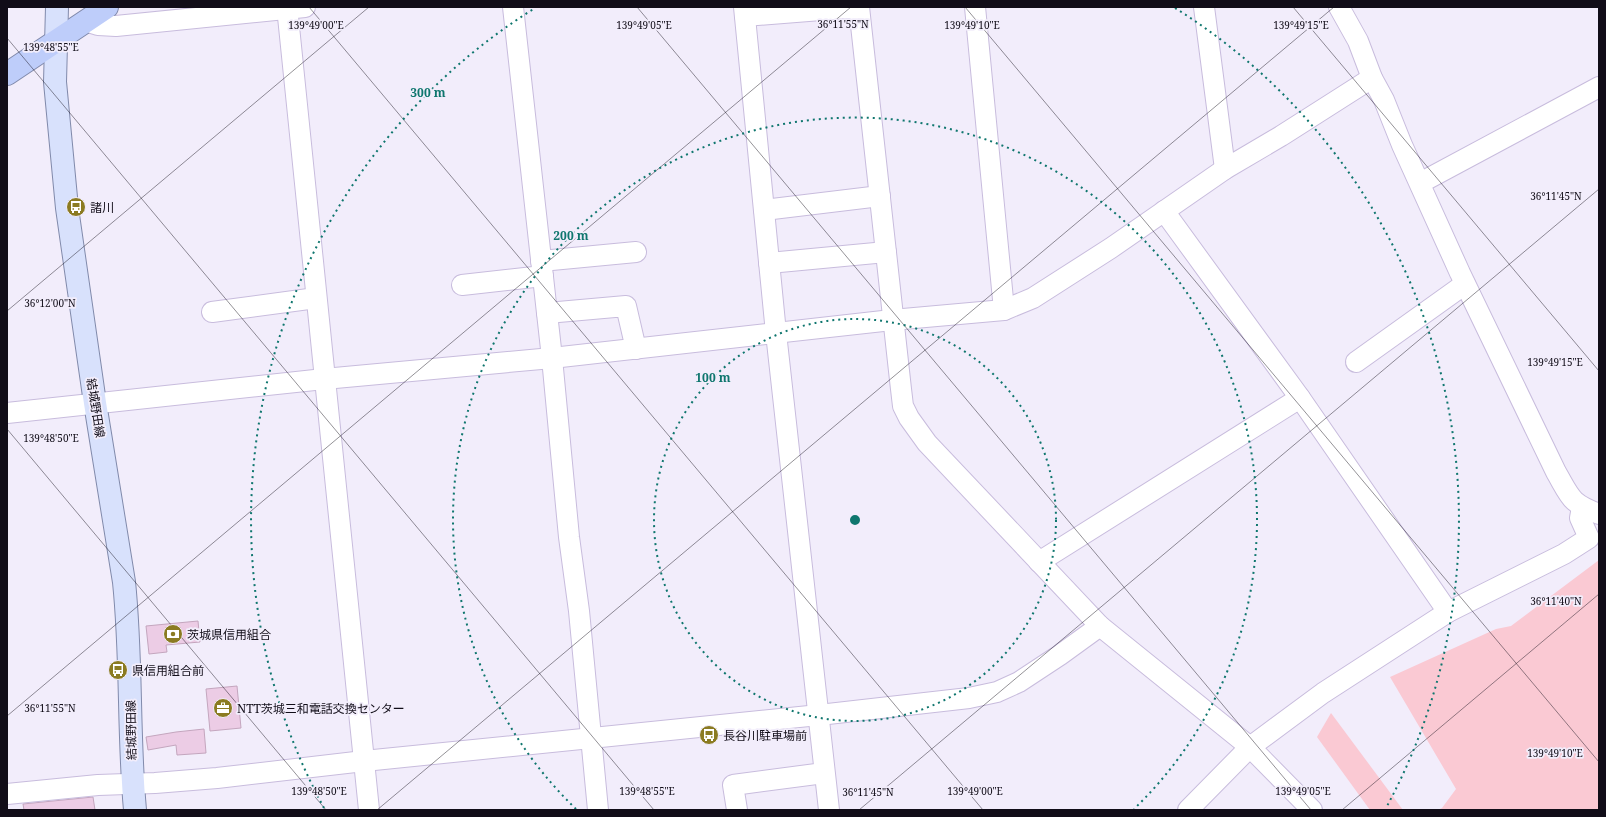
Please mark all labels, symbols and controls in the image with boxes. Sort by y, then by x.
text: 36°11'55"N [817,17,869,31]
text: 139°49'00"E [288,18,344,32]
text: 139°49'05"E [616,18,672,32]
text: 139°49'10"E [944,18,1000,32]
text: 139°49'15"E [1273,18,1329,32]
text: 139°48'55"E [23,40,79,54]
text: 300 m [410,84,446,101]
text: 36°11'45"N [1530,189,1582,203]
bus stop icon: 諸川 [65,196,87,218]
place label: 諸川 [90,199,114,216]
text: 200 m [553,227,589,244]
text: 36°12'00"N [24,296,76,310]
text: 139°49'15"E [1527,355,1583,369]
text: 100 m [695,369,731,386]
street label: 結城野田線 [83,377,109,439]
text: 139°48'50"E [23,431,79,445]
centre of rings [848,513,862,527]
text: 36°11'40"N [1530,594,1582,608]
bank icon: 茨城県信用組合 [162,623,184,645]
place label: 茨城県信用組合 [187,626,271,643]
bus stop icon: 県信用組合前 [107,659,129,681]
place label: 県信用組合前 [132,662,204,679]
office icon: NTT茨城三和電話交換センター [212,697,234,719]
street label: 結城野田線 [122,700,140,760]
place label: NTT茨城三和電話交換センター [237,700,405,717]
text: 36°11'55"N [24,701,76,715]
bus stop icon: 長谷川駐車場前 [698,724,720,746]
place label: 長谷川駐車場前 [723,727,807,744]
text: 139°49'10"E [1527,746,1583,760]
text: 139°48'50"E [291,784,347,798]
text: 139°48'55"E [619,784,675,798]
text: 139°49'00"E [947,784,1003,798]
text: 139°49'05"E [1275,784,1331,798]
text: 36°11'45"N [842,785,894,799]

